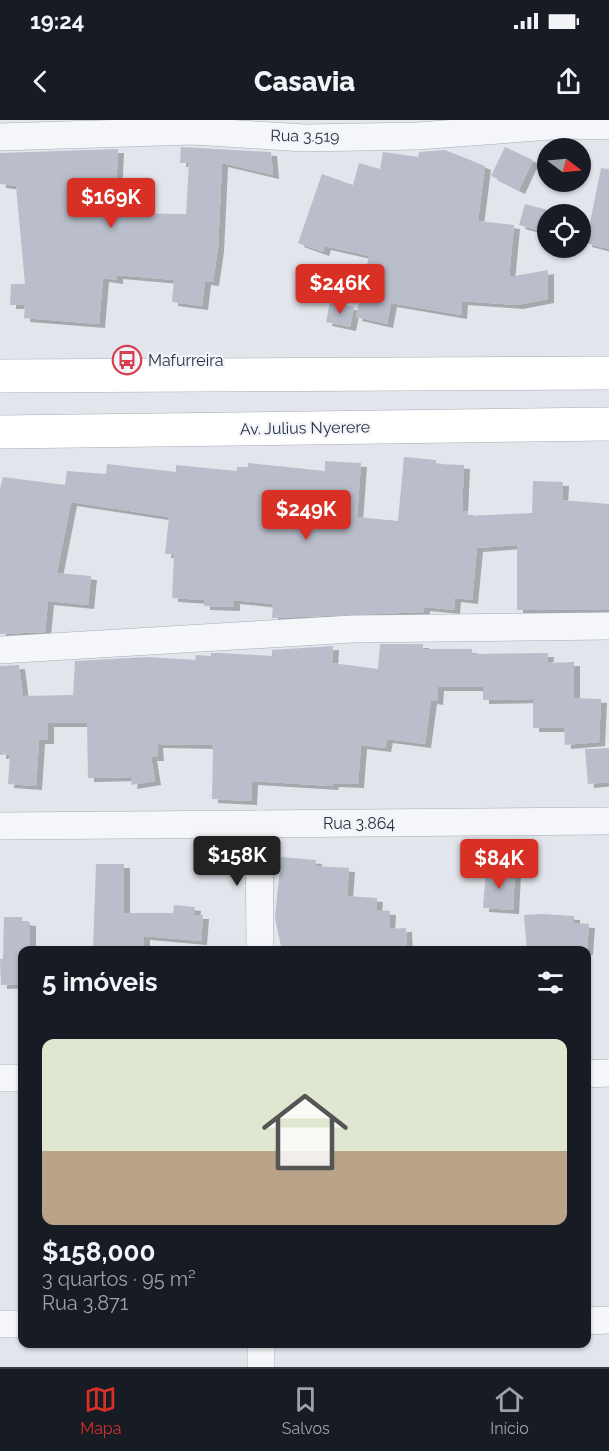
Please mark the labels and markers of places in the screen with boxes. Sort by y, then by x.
pin: $169K [69,178,153,229]
pin: $246K [298,264,382,315]
bus stop icon: Mafurreira [111,344,143,376]
place label: Mafurreira [148,351,224,370]
pin: $249K [264,490,348,541]
pin: $158K [195,836,279,887]
pin: $84K [463,839,535,890]

